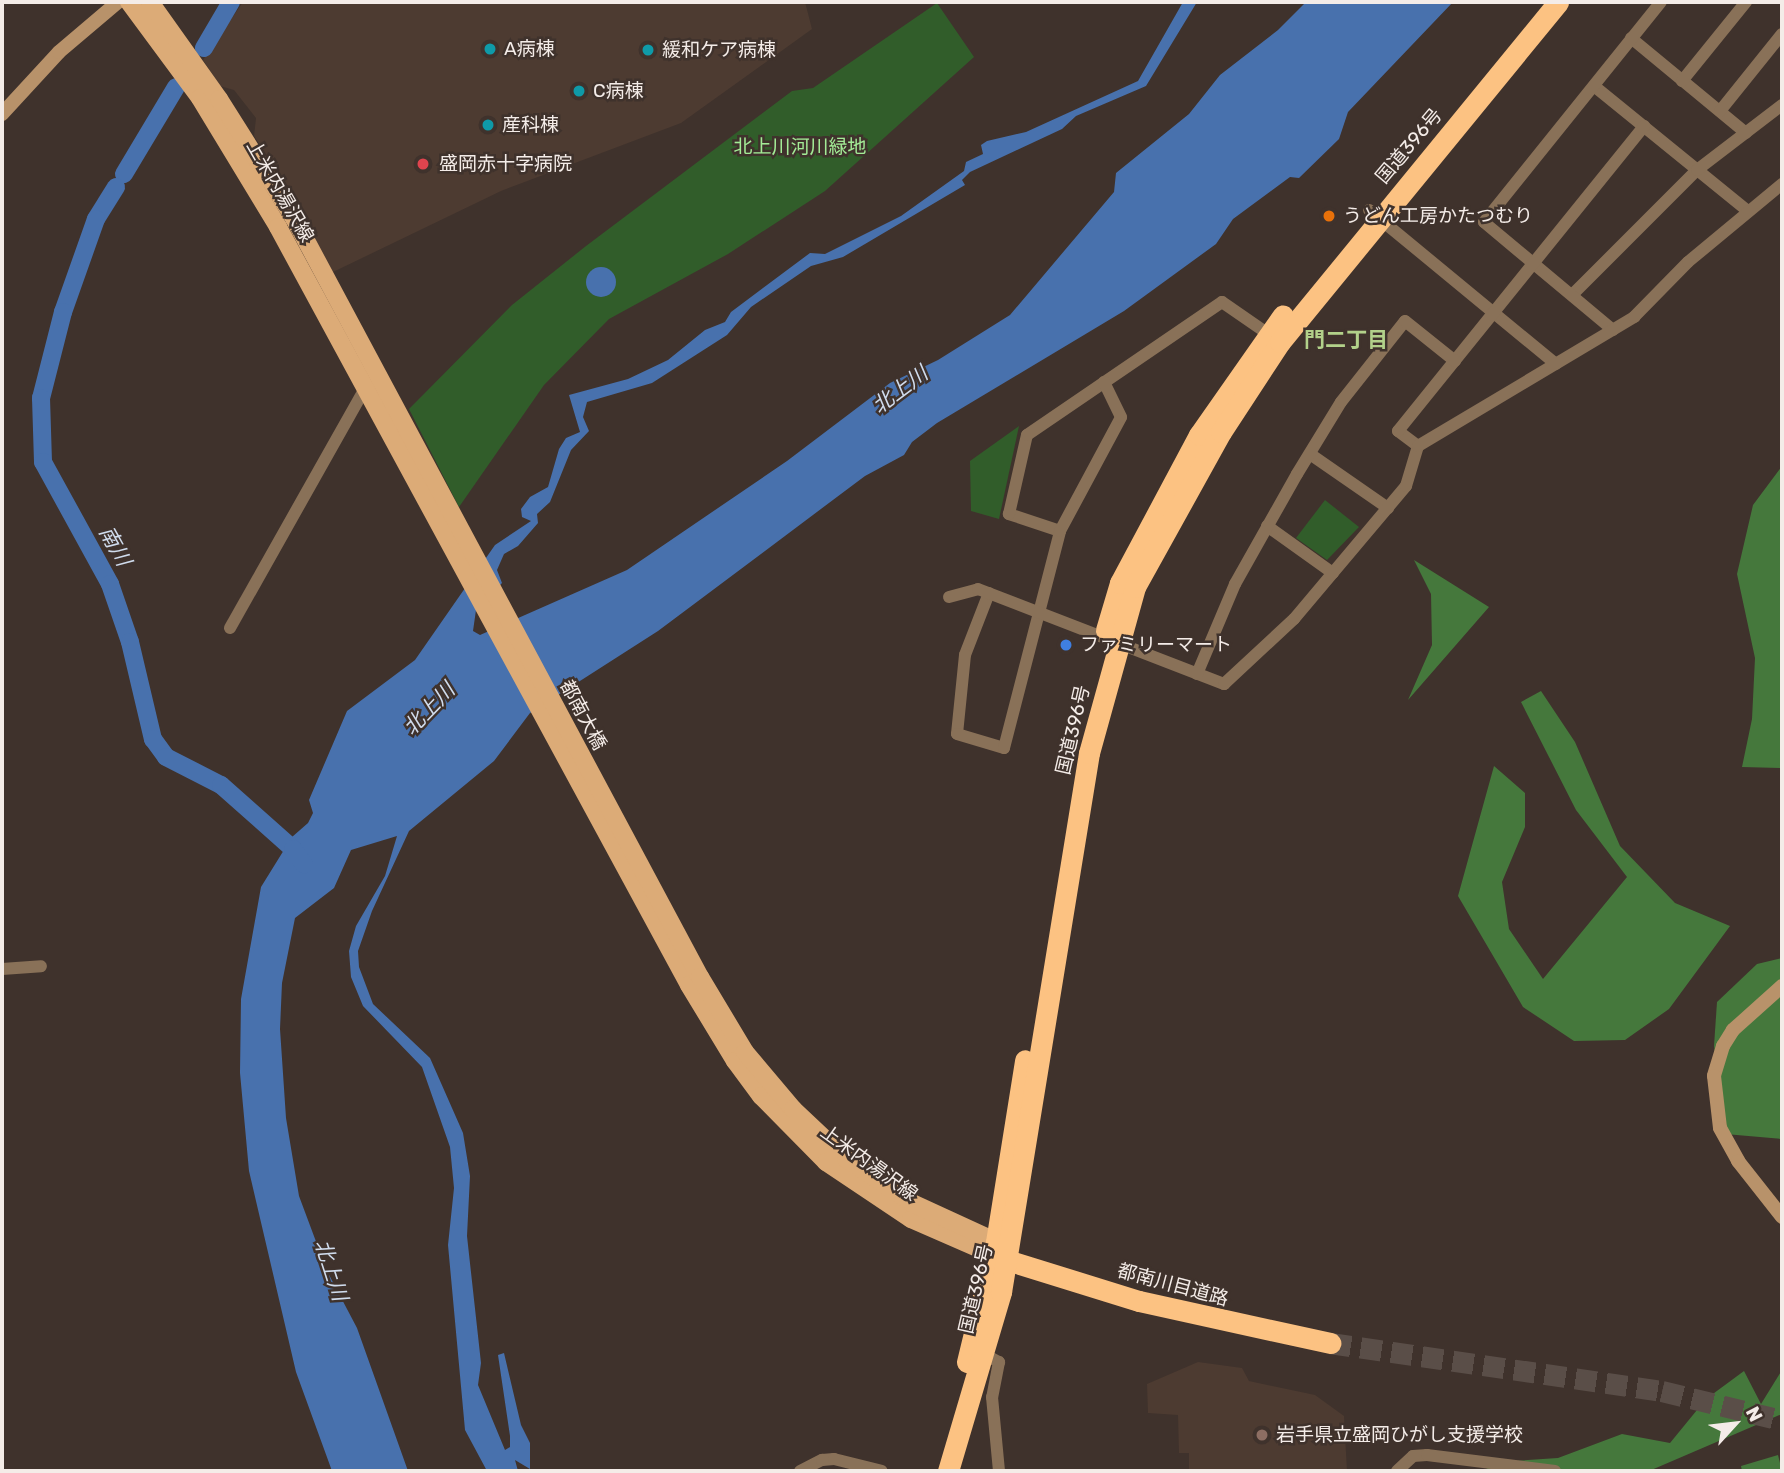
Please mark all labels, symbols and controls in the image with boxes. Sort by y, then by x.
place label: A病棟 [504,38,555,60]
place label: 緩和ケア病棟 [662,39,776,61]
marker: A病棟 [482,41,498,57]
marker: 緩和ケア病棟 [640,42,656,58]
place label: C病棟 [593,80,644,102]
marker: C病棟 [571,83,587,99]
street label: 国道396号 [1371,104,1447,188]
place label: 産科棟 [502,114,559,136]
marker: 産科棟 [480,117,496,133]
street label: 上米内湯沢線 [242,136,318,246]
park label: 北上川河川緑地 [734,136,866,158]
place label: 盛岡赤十字病院 [439,153,572,175]
marker: 盛岡赤十字病院 [413,154,433,174]
place label: うどん工房かたつむり [1343,205,1533,227]
marker: うどん工房かたつむり [1321,208,1337,224]
district label: 門二丁目 [1304,327,1388,353]
water label: 北上川 [867,361,933,419]
water label: 南川 [94,522,136,570]
place label: ファミリーマート [1080,634,1232,656]
marker: ファミリーマート [1058,637,1074,653]
street label: 都南大橋 [555,676,611,754]
water label: 北上川 [398,678,460,740]
street label: 国道396号 [1052,683,1094,777]
street label: 上米内湯沢線 [816,1120,922,1206]
water label: 北上川 [309,1236,353,1304]
street label: 国道396号 [955,1242,997,1336]
street label: 都南川目道路 [1115,1259,1231,1311]
north arrow [1700,1389,1770,1459]
text: N [1741,1403,1768,1426]
place label: 岩手県立盛岡ひがし支援学校 [1276,1424,1523,1446]
marker: 岩手県立盛岡ひがし支援学校 [1254,1427,1270,1443]

